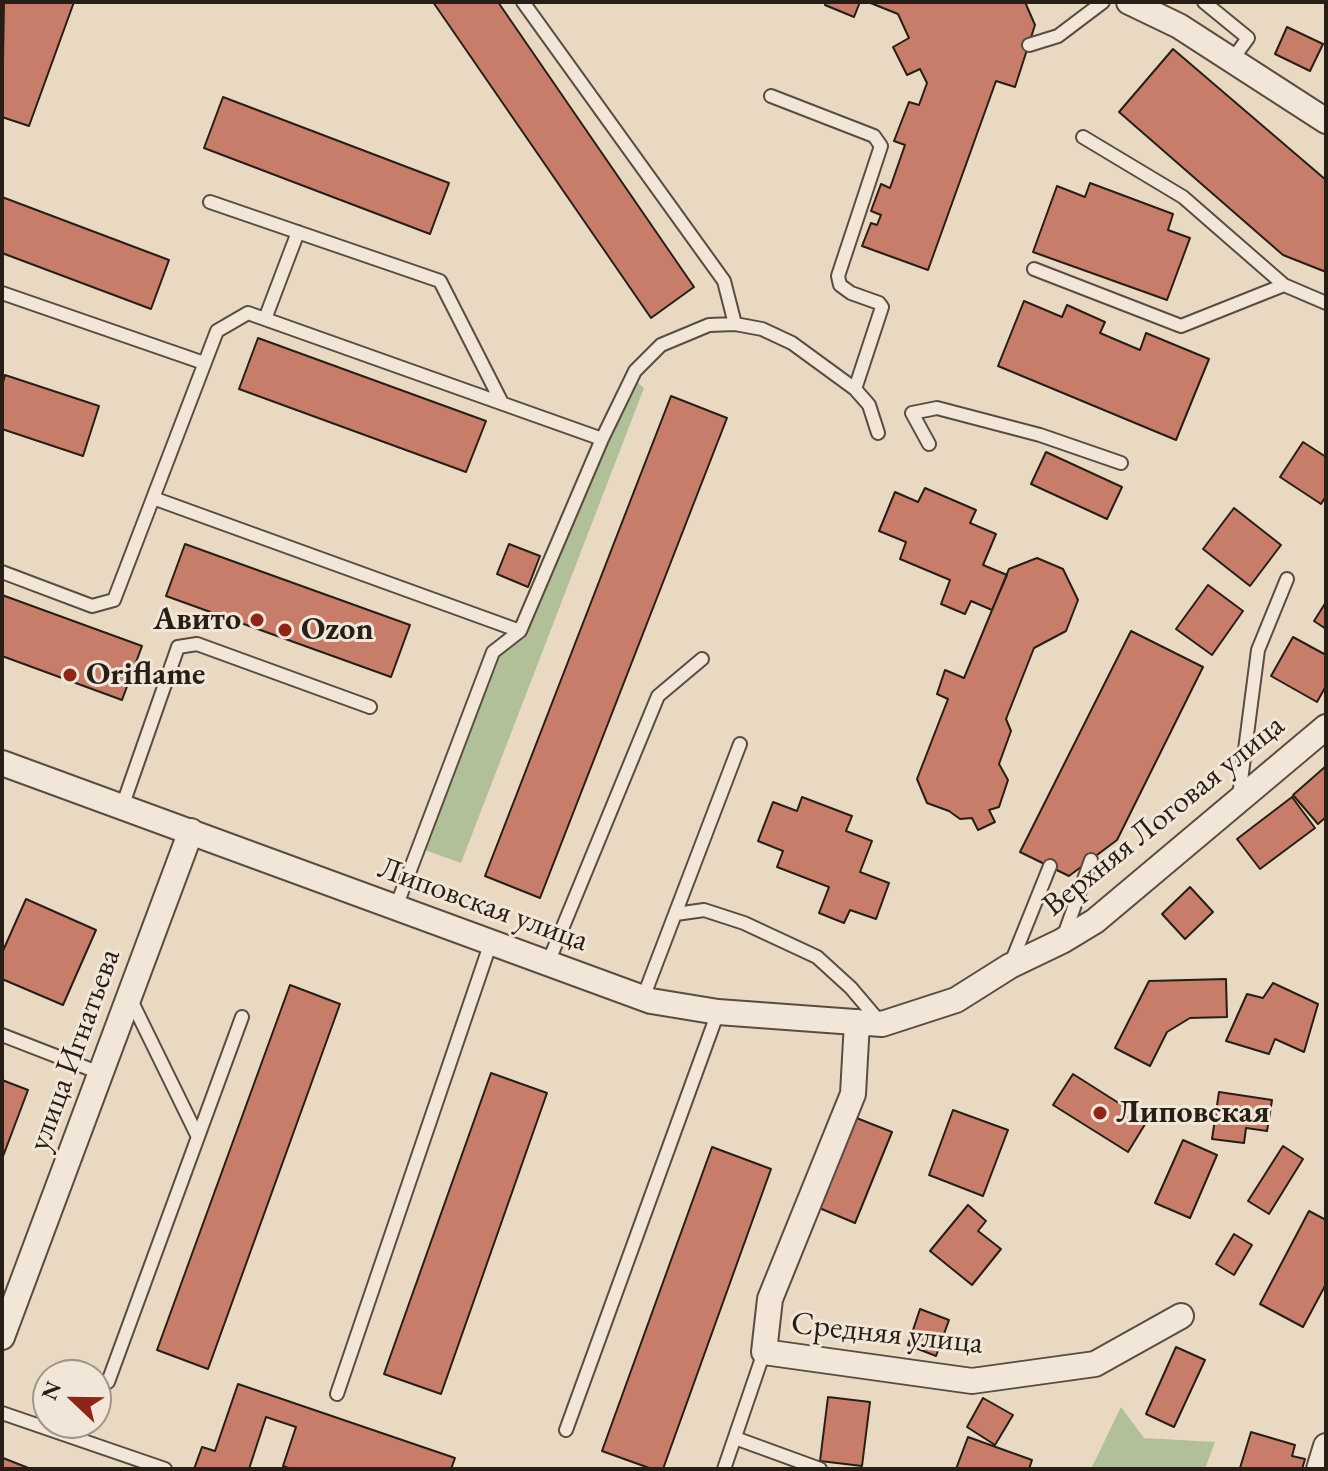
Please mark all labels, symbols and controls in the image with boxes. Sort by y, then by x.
place label: Авито [153,601,241,639]
marker: Авито [248,611,266,629]
place label: Ozon [301,611,374,649]
marker: Ozon [276,621,294,639]
place label: Oriflame [86,656,205,694]
marker: Oriflame [61,666,79,684]
street label: Верхняя Логовая улица [1035,707,1293,925]
street label: Липовская улица [373,849,593,961]
street label: улица Игнатьева [21,944,129,1156]
place label: Липовская [1116,1094,1270,1132]
marker: Липовская [1091,1104,1109,1122]
street label: Средняя улица [789,1305,985,1363]
north arrow [32,1359,112,1439]
text: N [34,1377,68,1404]

